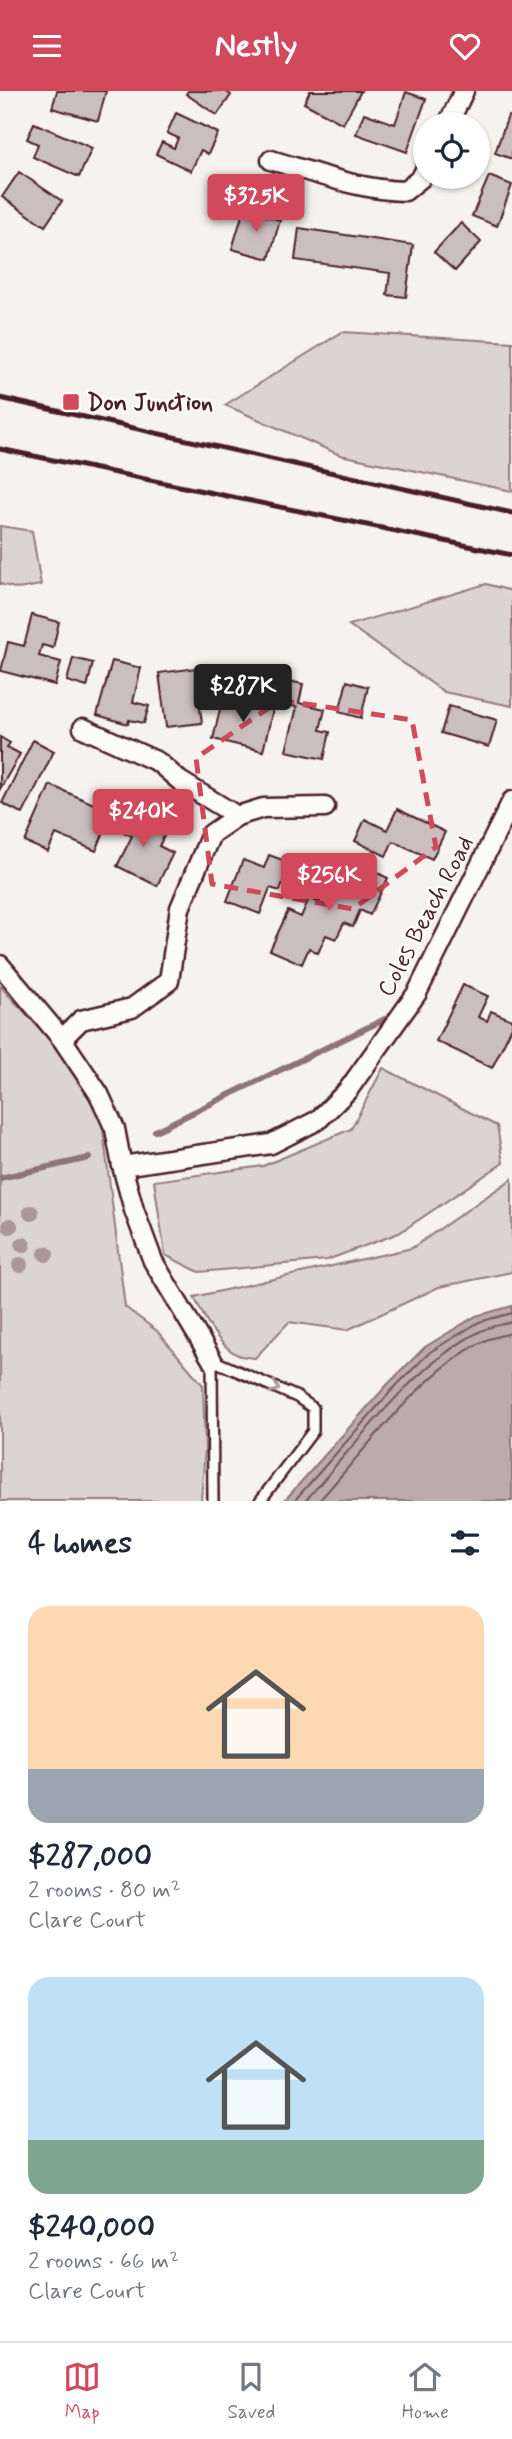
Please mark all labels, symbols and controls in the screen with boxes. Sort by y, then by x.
text: Nestly [215,25,297,67]
icon: menu [28,27,66,65]
icon: heart [446,27,484,65]
map controls [413,112,490,189]
button: locate [413,112,490,189]
pin: $325K [207,174,305,234]
text: $325K [223,182,289,212]
place label: Don Junction [87,388,213,419]
marker: Don Junction [61,392,81,412]
pin: $287K [194,665,292,724]
text: $287K [210,672,276,702]
pin: $240K [94,789,192,849]
text: $240K [109,797,177,827]
street label: Coles Beach Road [371,831,482,1002]
pin: $256K [280,853,378,913]
text: $256K [297,861,361,891]
one-way arrow [268,1379,280,1393]
text: 4 homes [28,1524,132,1563]
icon: filters [446,1524,484,1562]
icon: home [193,1651,319,1777]
text: $287,000 [28,1837,152,1876]
text: 2 rooms · 80 m² [28,1876,181,1906]
text: Clare Court [28,1906,146,1936]
icon: home [193,2022,319,2148]
text: $240,000 [28,2208,155,2247]
text: 2 rooms · 66 m² [28,2247,179,2277]
text: Clare Court [28,2277,146,2307]
tab: Map [63,2358,101,2425]
tab: Saved [227,2358,275,2425]
tab: Home [402,2358,449,2425]

